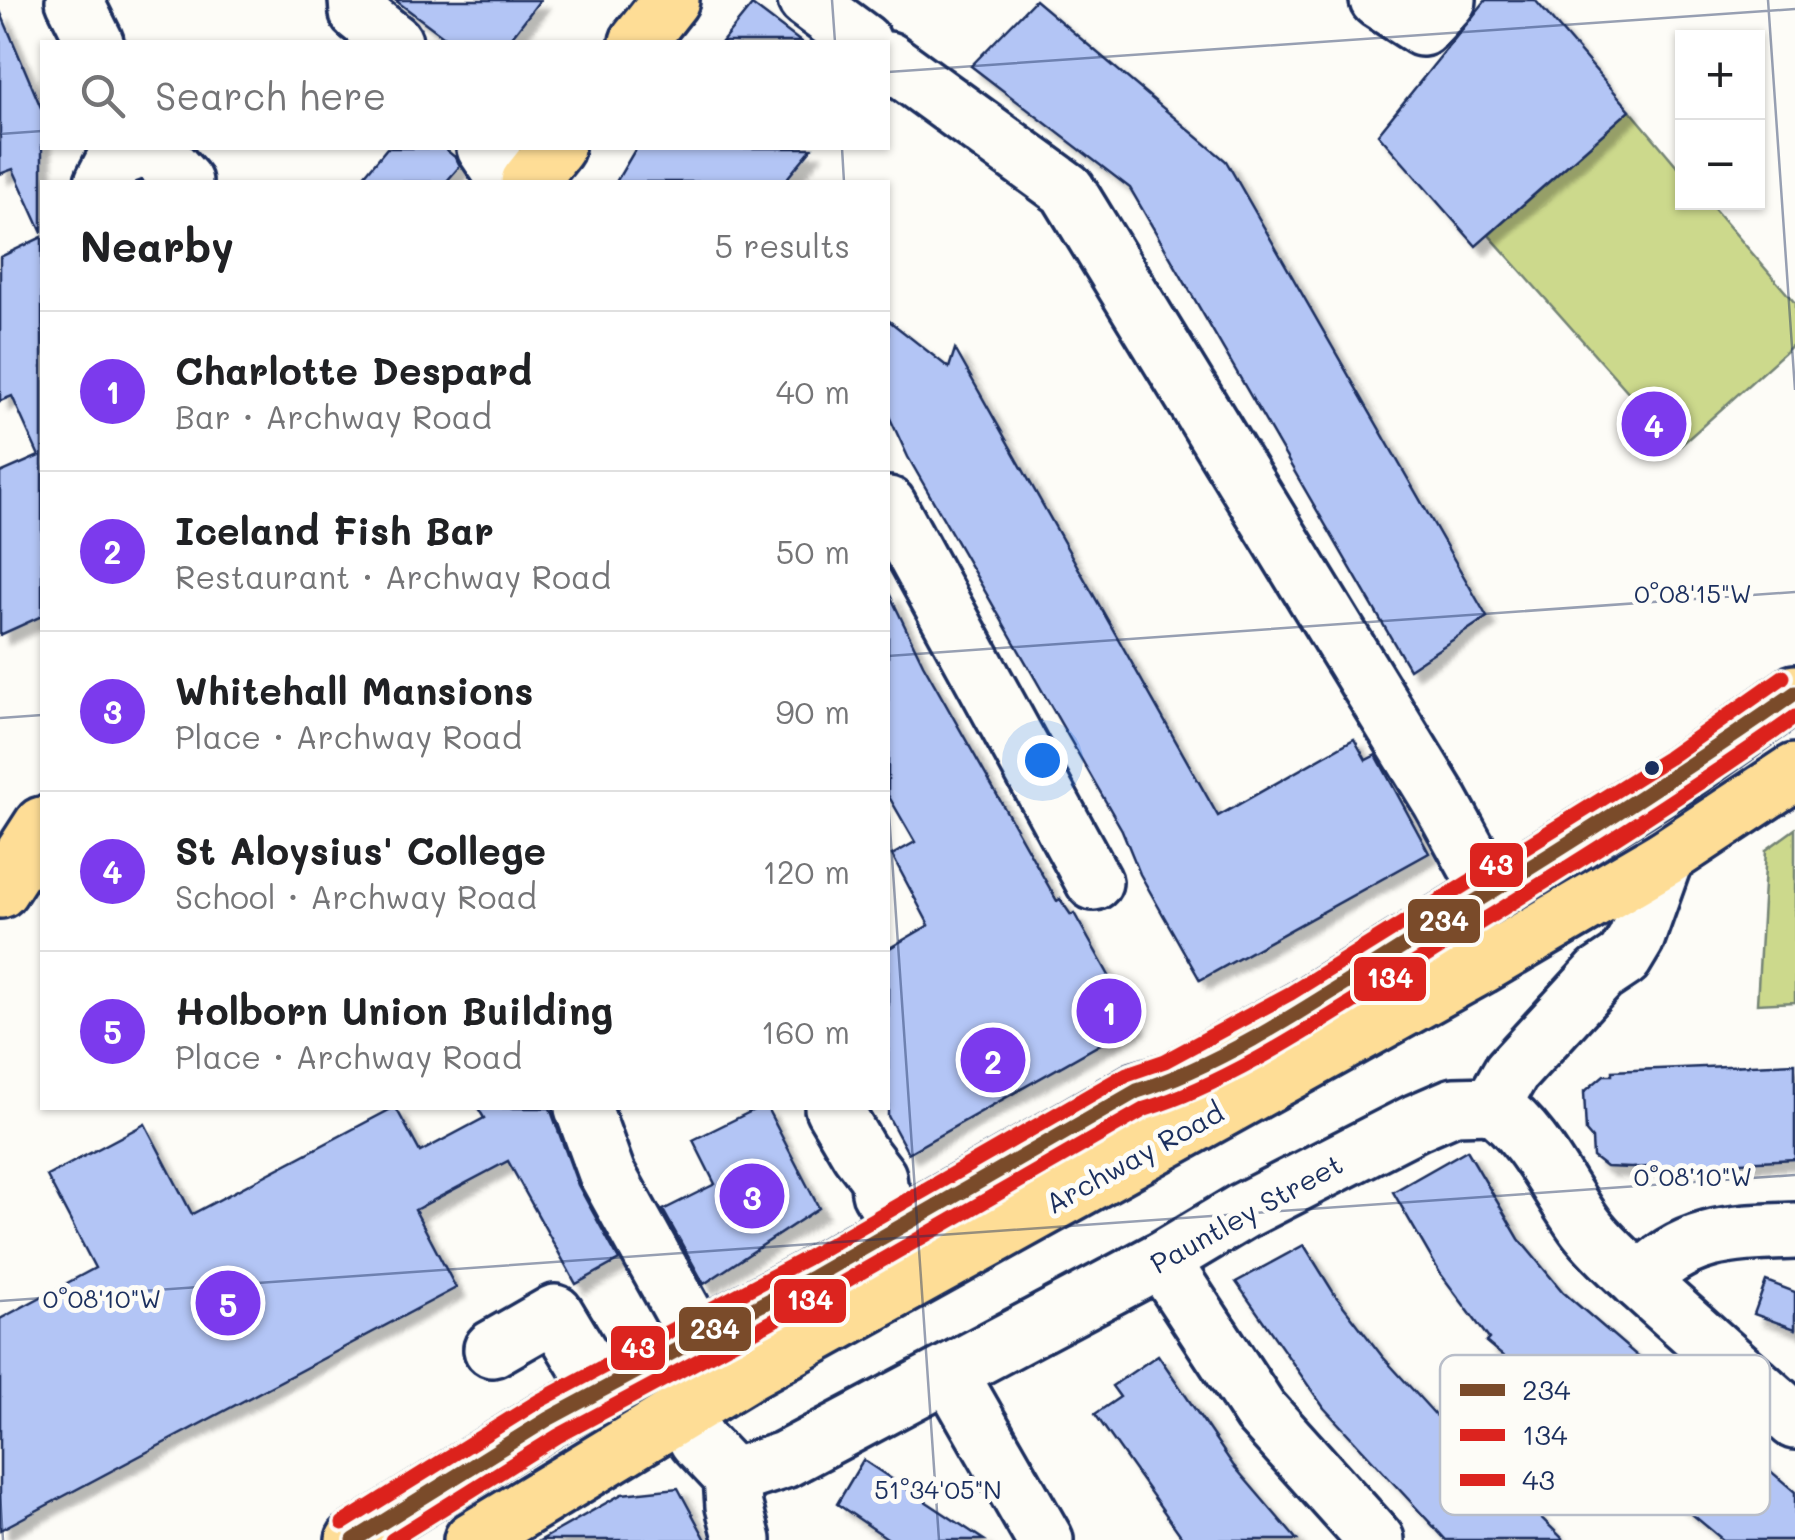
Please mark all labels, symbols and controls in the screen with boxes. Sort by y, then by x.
map controls [1675,30,1765,210]
button: + [1675,30,1765,120]
search box [40,40,890,150]
icon: search [75,68,130,123]
text: Search here [155,70,386,120]
button: − [1675,120,1765,210]
text: Nearby [80,218,234,273]
text: 5 results [715,224,850,266]
text: Charlotte Despard [175,345,532,395]
text: 1 [105,370,120,412]
text: 40 m [776,370,850,412]
pin: 4 [1622,386,1686,462]
text: Bar · Archway Road [175,395,492,437]
text: Iceland Fish Bar [175,505,494,555]
text: 2 [104,530,121,572]
text: 50 m [776,530,850,572]
text: Restaurant · Archway Road [175,555,611,597]
text: 0°08'15"W [1634,577,1752,609]
text: Whitehall Mansions [175,665,533,715]
text: 3 [103,690,122,732]
text: 90 m [776,690,850,732]
text: Place · Archway Road [175,715,522,757]
your location [1017,735,1068,786]
unlabelled marker [1642,758,1662,778]
text: St Aloysius' College [175,825,546,875]
line badge: 43 [1468,841,1525,889]
text: 43 [1479,846,1513,882]
text: 4 [102,850,123,892]
text: 120 m [762,850,850,892]
text: School · Archway Road [175,875,537,917]
line badge: 234 [1406,897,1482,945]
text: 234 [1419,902,1469,938]
line badge: 134 [1352,955,1428,1003]
text: 134 [1367,959,1414,995]
pin: 1 [1076,974,1142,1048]
text: Holborn Union Building [175,985,613,1035]
text: 5 [103,1010,122,1052]
text: 160 m [761,1010,850,1052]
pin: 2 [960,1022,1026,1098]
text: Place · Archway Road [175,1035,522,1077]
street label: Archway Road [1039,1093,1229,1221]
street label: Pauntley Street [1143,1145,1349,1281]
pin: 3 [720,1158,784,1234]
text: 0°08'10"W [1634,1160,1752,1192]
pin: 5 [196,1266,260,1340]
line badge: 134 [772,1277,848,1325]
text: 134 [787,1281,834,1317]
text: 0°08'10"W [43,1282,161,1314]
line badge: 234 [677,1305,753,1353]
text: 234 [690,1310,740,1346]
line badge: 43 [609,1324,667,1372]
text: 43 [621,1329,655,1365]
legend [1440,1355,1770,1515]
text: 234 [1522,1371,1571,1407]
text: 134 [1522,1416,1568,1452]
text: 43 [1522,1461,1555,1497]
text: 51°34'05"N [874,1473,1002,1505]

